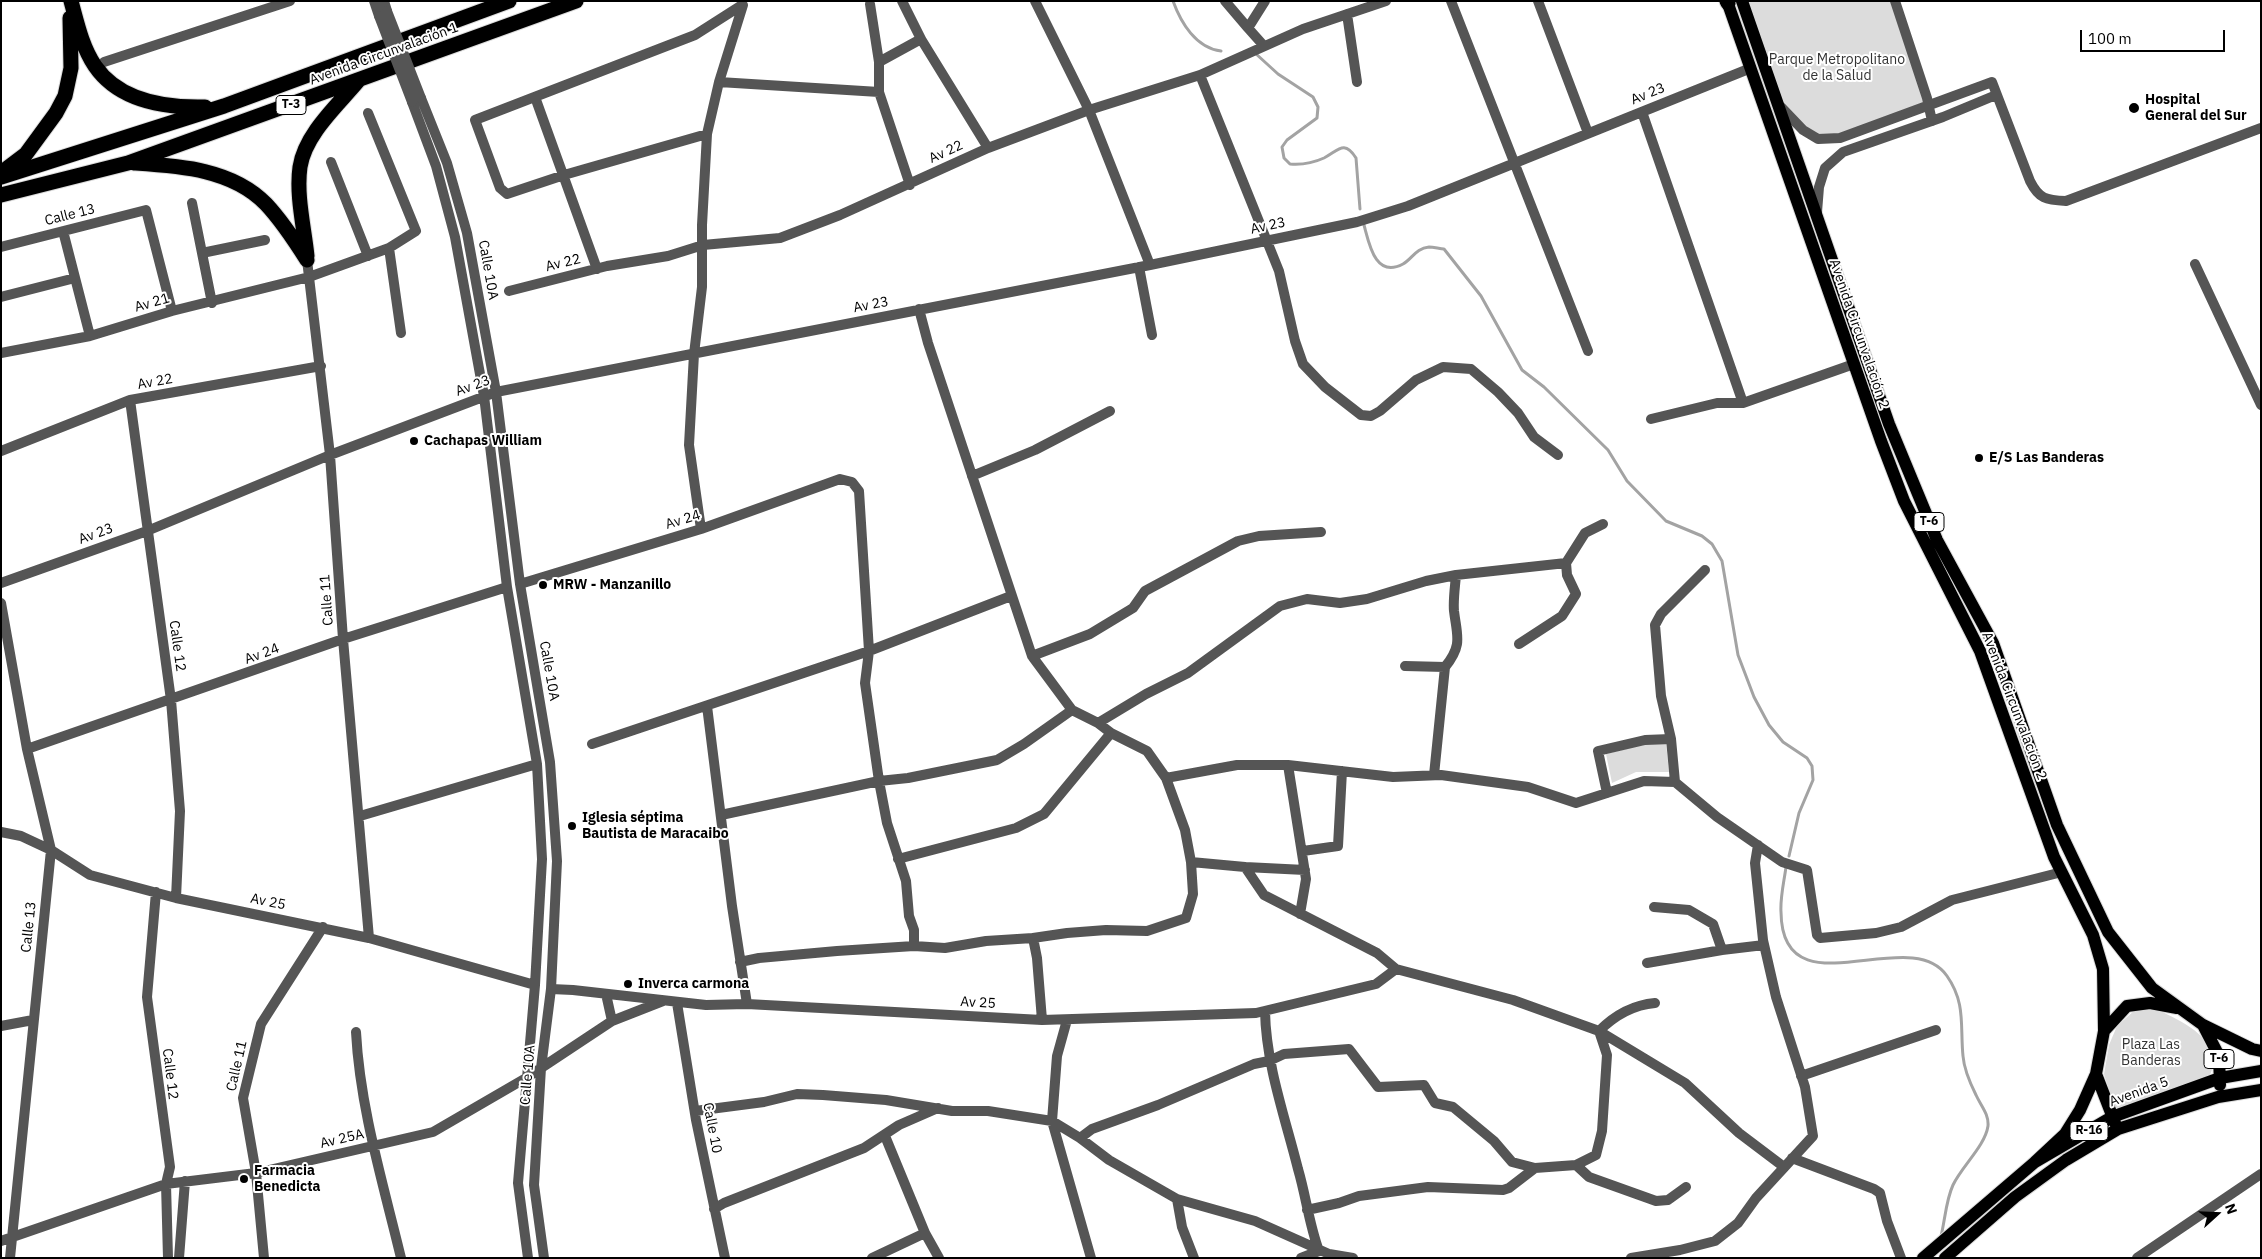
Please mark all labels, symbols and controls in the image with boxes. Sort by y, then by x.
street label: Avenida Circunvalación 1 [307,19,461,89]
scale bar [2082,20,2227,52]
text: 100 m [2088,29,2132,48]
park label: Parque Metropolitano de la Salud [1769,52,1905,84]
street label: Av 23 [1628,80,1668,108]
place label: Hospital General del Sur [2145,92,2247,124]
road number: T-3 [276,96,306,114]
marker: Hospital General del Sur [2127,101,2141,115]
street label: Av 22 [926,137,966,167]
street label: Calle 13 [43,201,97,229]
street label: Av 23 [1249,214,1287,238]
street label: Calle 10A [474,239,502,301]
street label: Av 22 [544,251,582,275]
street label: Avenida Circunvalación 2 [1825,257,1893,411]
street label: Av 21 [133,290,171,316]
street label: Av 23 [852,293,890,317]
street label: Av 22 [136,371,174,393]
street label: Av 23 [453,372,493,400]
place label: Cachapas William [424,433,542,449]
marker: Cachapas William [408,435,420,447]
place label: E/S Las Banderas [1989,450,2104,466]
marker: E/S Las Banderas [1973,452,1985,464]
street label: Av 24 [663,507,703,533]
road number: T-6 [1914,512,1944,532]
street label: Av 23 [76,520,116,548]
street label: Calle 11 [317,574,337,626]
place label: MRW - Manzanillo [553,577,671,593]
marker: MRW - Manzanillo [537,579,549,591]
street label: Calle 12 [165,619,189,673]
street label: Avenida Circunvalación 2 [1978,630,2050,782]
street label: Av 24 [242,640,282,668]
street label: Calle 10A [535,640,563,702]
place label: Iglesia séptima Bautista de Maracaibo [582,810,729,842]
marker: Iglesia séptima Bautista de Maracaibo [566,820,578,832]
street label: Av 25 [249,890,287,914]
street label: Calle 13 [18,901,40,953]
place label: Inverca carmona [638,976,749,992]
marker: Inverca carmona [622,978,634,990]
street label: Av 25 [960,994,996,1012]
park label: Plaza Las Banderas [2121,1037,2181,1070]
street label: Calle 11 [223,1039,251,1093]
street label: Calle 10A [517,1044,539,1106]
street label: Calle 12 [159,1047,181,1101]
road number: T-6 [2204,1050,2234,1068]
street label: Avenida 5 [2107,1074,2171,1110]
street label: Calle 10 [699,1101,725,1155]
road number: R-16 [2070,1122,2108,1140]
street label: Av 25A [318,1126,366,1152]
place label: Farmacia Benedicta [254,1163,320,1196]
marker: Farmacia Benedicta [238,1173,250,1185]
north arrow [2192,1189,2242,1239]
text: N [2221,1201,2241,1217]

